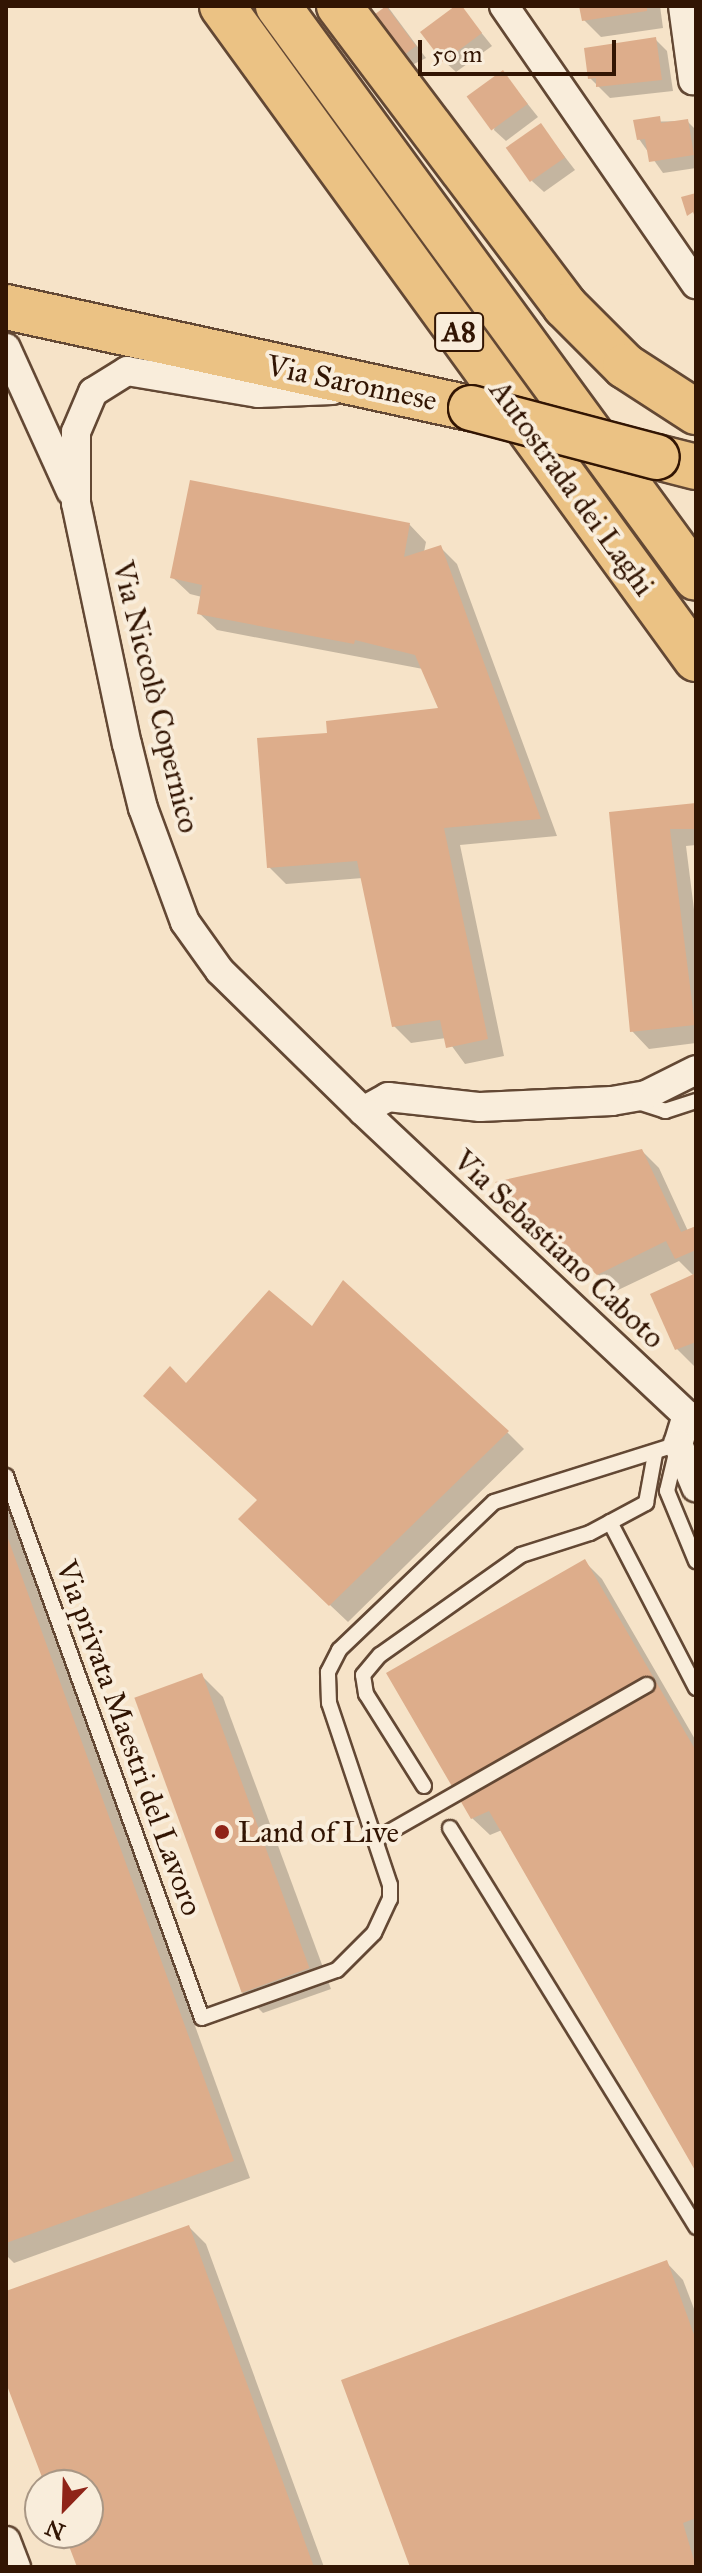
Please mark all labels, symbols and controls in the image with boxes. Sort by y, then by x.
scale bar [422,24,620,74]
text: 50 m [432,39,482,69]
road number: A8 [433,308,485,356]
street label: Via Saronnese [264,347,440,419]
street label: Autostrada dei Laghi [482,373,662,603]
street label: Via Niccolò Copernico [105,557,207,837]
street label: Via Sebastiano Caboto [446,1142,672,1356]
street label: Via privata Maestri del Lavoro [48,1556,210,1920]
place label: Land of Live [238,1814,399,1850]
marker: Land of Live [213,1823,231,1841]
north arrow [24,2469,104,2549]
text: N [41,2514,69,2546]

